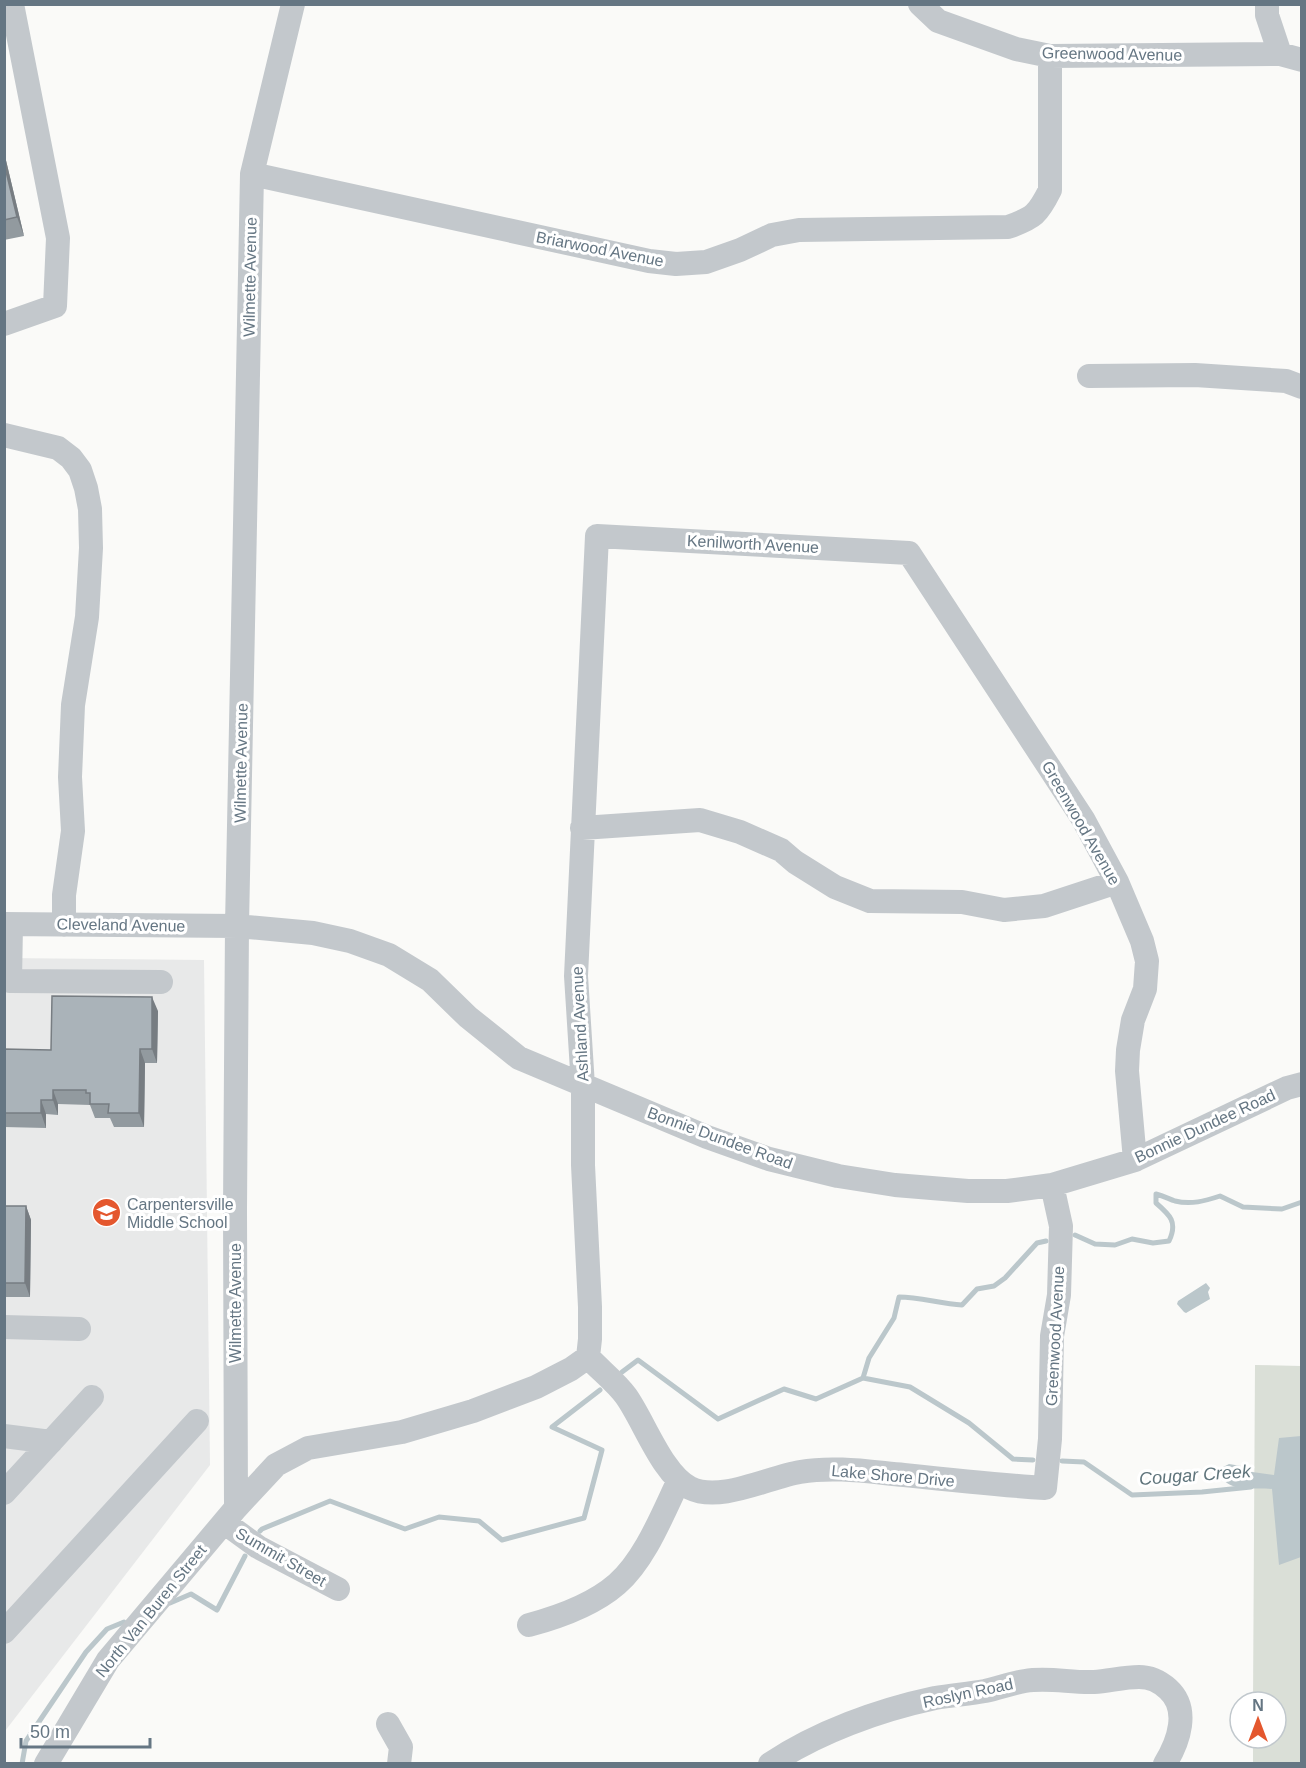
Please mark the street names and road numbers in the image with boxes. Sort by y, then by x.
street label: Greenwood Avenue [1042,44,1182,64]
street label: Wilmette Avenue [240,217,260,337]
street label: Briarwood Avenue [535,228,665,270]
street label: Kenilworth Avenue [687,532,820,556]
street label: Wilmette Avenue [231,703,251,823]
street label: Greenwood Avenue [1039,758,1123,888]
street label: Cleveland Avenue [57,915,186,935]
street label: Ashland Avenue [568,966,592,1082]
street label: Bonnie Dundee Road [1132,1086,1278,1166]
street label: Bonnie Dundee Road [645,1104,795,1172]
street label: Wilmette Avenue [227,1243,244,1363]
street label: Greenwood Avenue [1043,1265,1067,1406]
street label: Lake Shore Drive [831,1462,955,1490]
street label: Summit Street [233,1524,330,1590]
street label: North Van Buren Street [92,1541,210,1681]
street label: Roslyn Road [921,1675,1015,1711]

